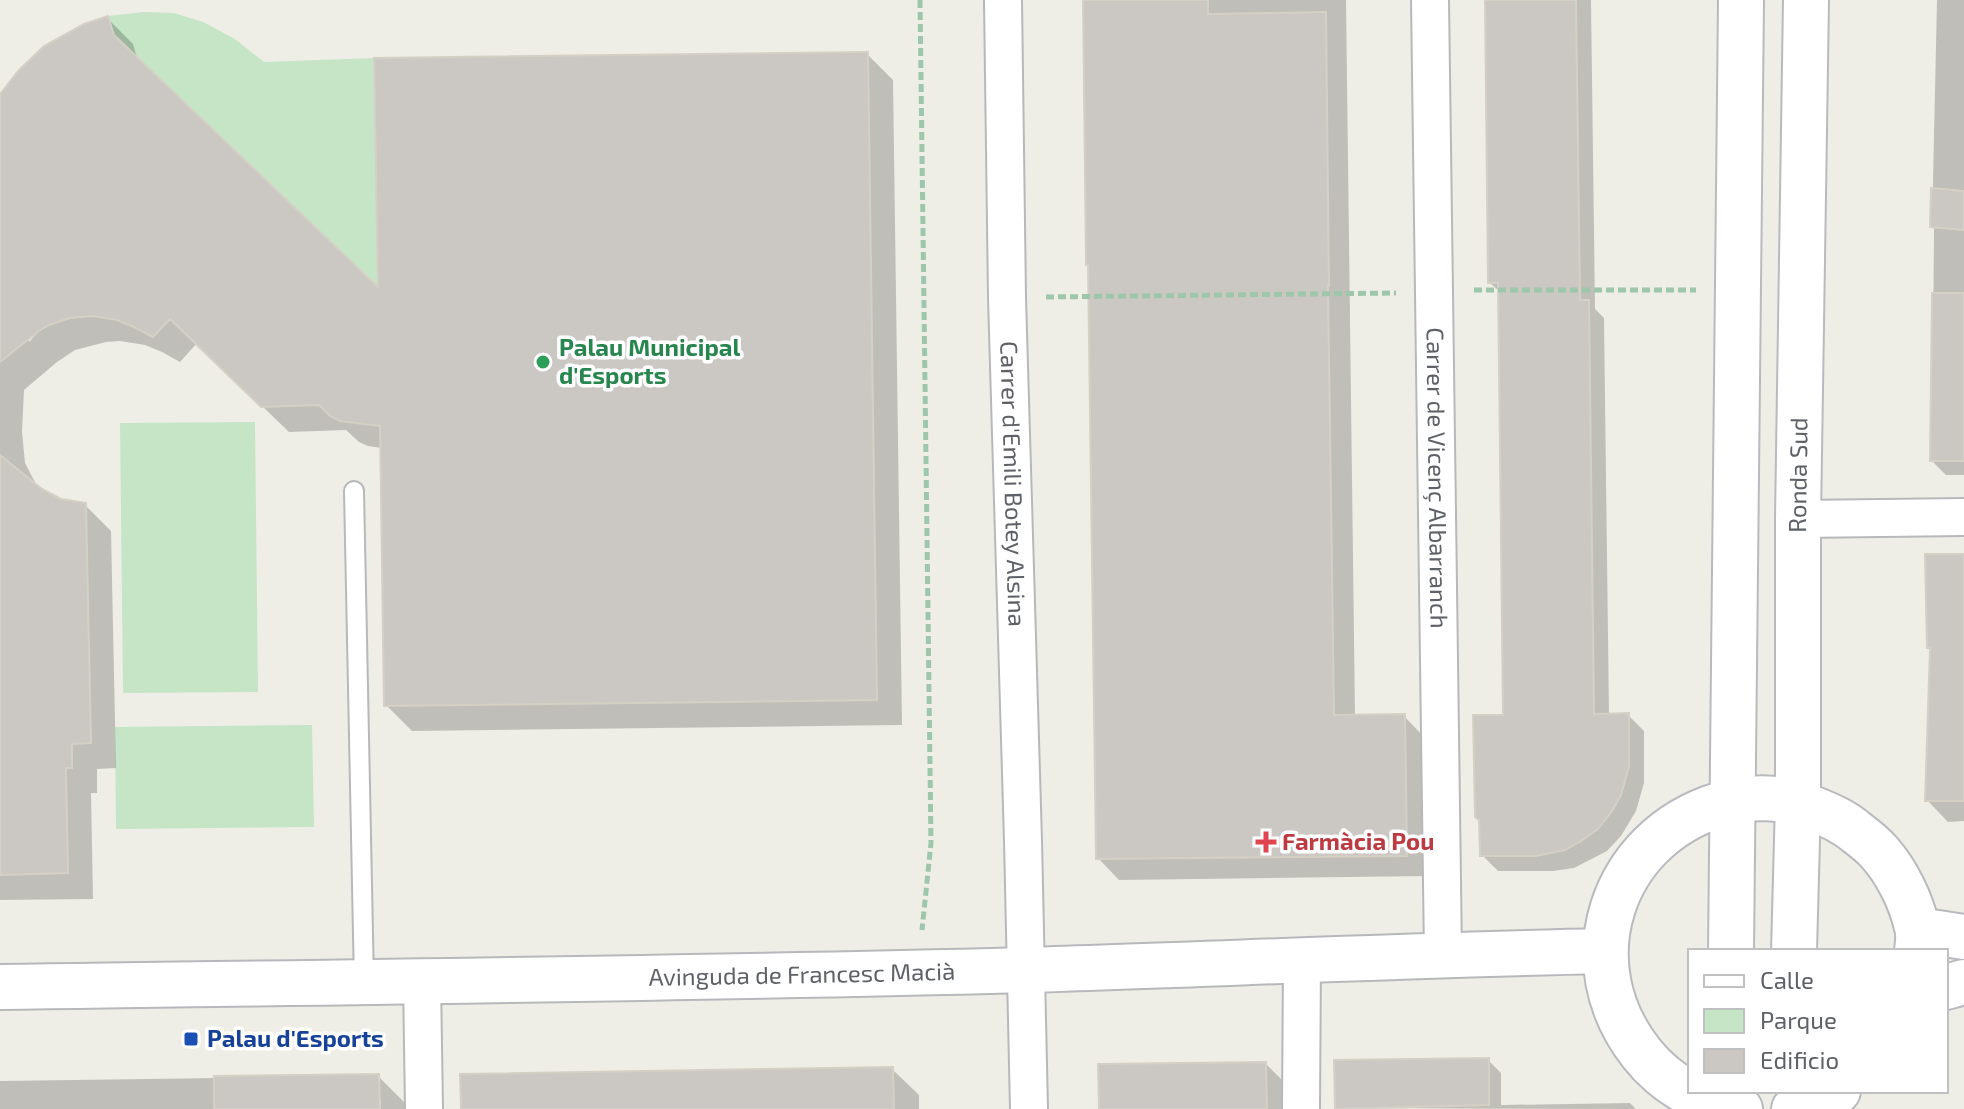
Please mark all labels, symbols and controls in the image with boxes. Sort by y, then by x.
street label: Carrer de Vicenç Albarranch [1421,327,1455,629]
place label: Palau Municipal d'Esports [559,332,741,389]
street label: Carrer d'Emili Botey Alsina [995,341,1033,627]
marker: Palau Municipal d'Esports [534,353,552,371]
street label: Ronda Sud [1782,417,1813,533]
place label: Farmàcia Pou [1282,826,1434,855]
marker: Farmàcia Pou [1257,833,1275,851]
legend [1688,949,1948,1093]
street label: Avinguda de Francesc Macià [648,956,956,991]
text: Calle [1760,965,1814,994]
text: Parque [1760,1005,1837,1034]
place label: Palau d'Esports [207,1023,384,1052]
marker: Palau d'Esports [182,1030,200,1048]
text: Edificio [1760,1045,1839,1074]

